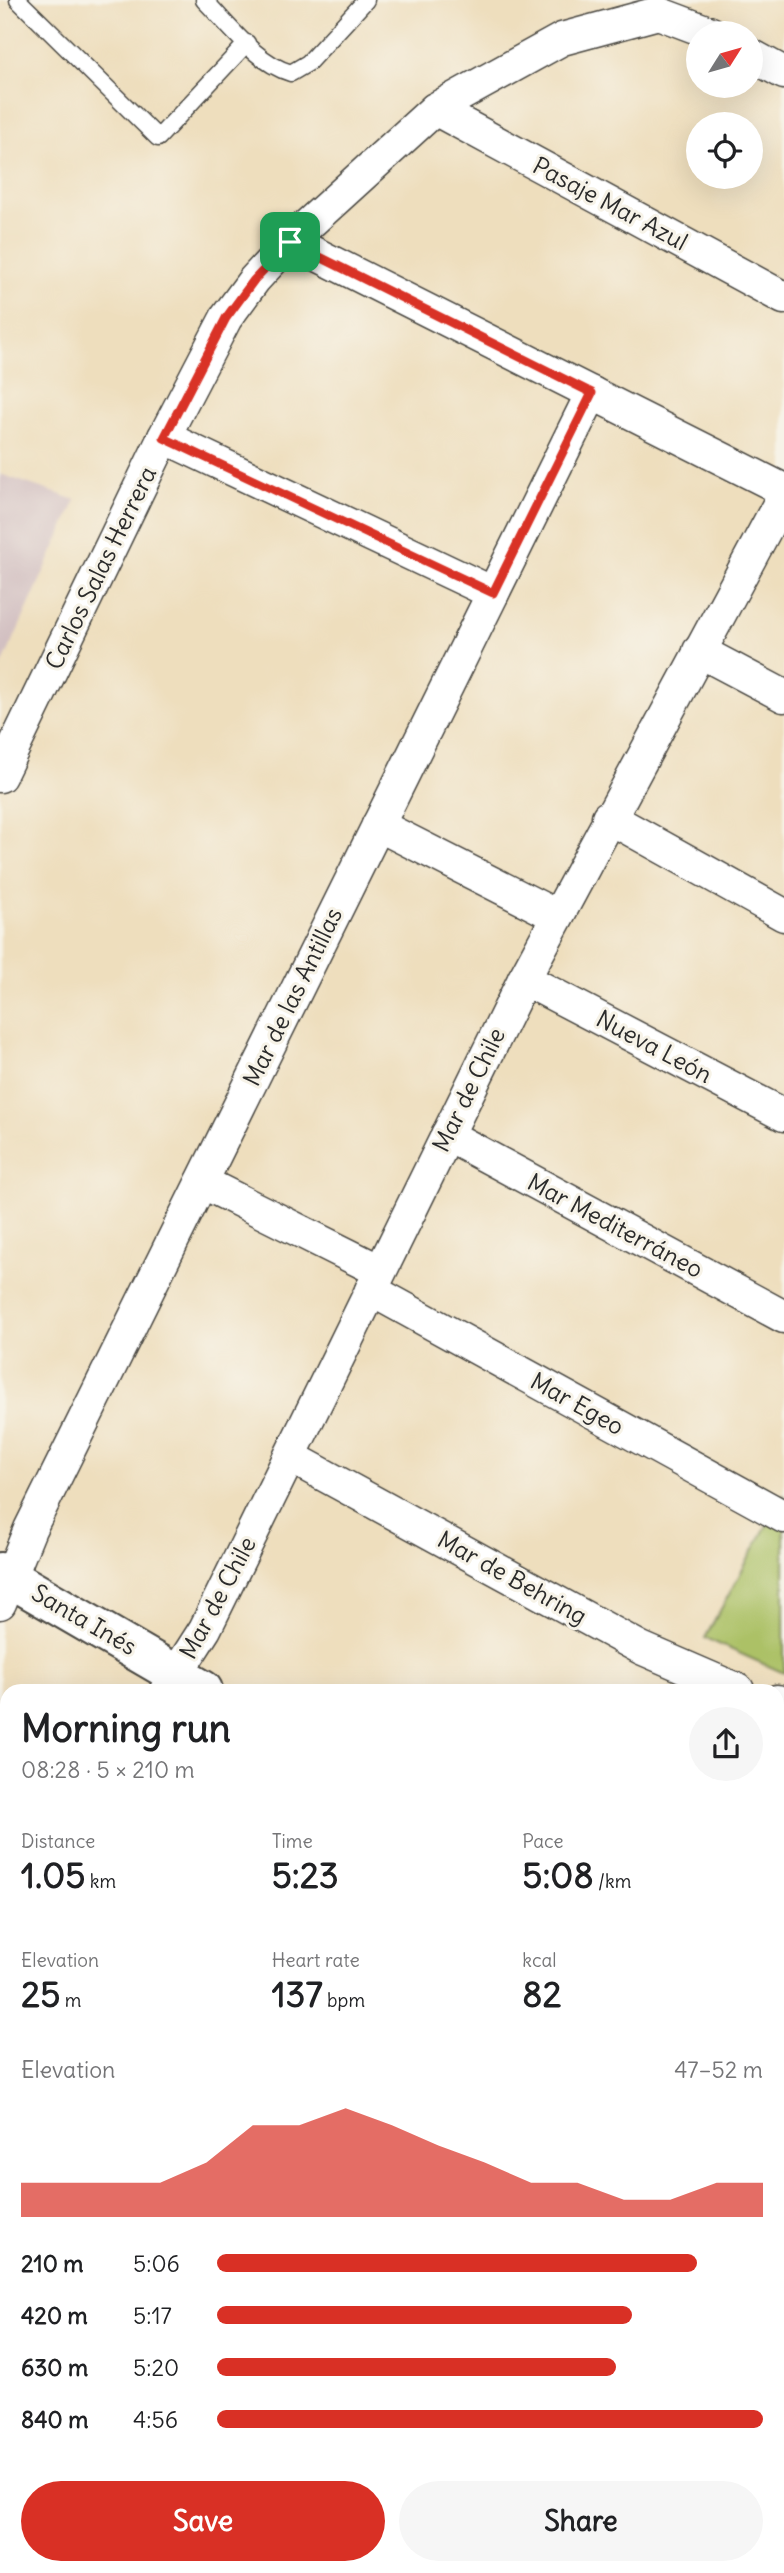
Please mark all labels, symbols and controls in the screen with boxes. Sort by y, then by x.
north arrow [686,21,763,98]
map controls [686,21,763,189]
button: locate [686,112,763,189]
street label: Pasaje Mar Azul [528,150,693,256]
pin [260,212,320,272]
icon: arrive [271,223,309,261]
street label: Carlos Salas Herrera [38,461,162,674]
street label: Mar de las Antillas [236,902,348,1091]
street label: Nueva León [591,1003,718,1089]
street label: Mar de Chile [425,1023,511,1157]
street label: Mar Mediterráneo [523,1166,708,1284]
street label: Mar Egeo [526,1365,629,1441]
street label: Mar de Behring [433,1524,592,1631]
street label: Mar de Chile [172,1531,262,1664]
street label: Santa Inés [27,1577,142,1661]
text: Morning run [21,1705,231,1752]
button: share [689,1707,763,1781]
text: 08:28 · 5 × 210 m [21,1755,195,1784]
text: Distance [21,1829,95,1853]
text: Time [272,1829,313,1853]
text: Pace [522,1829,564,1853]
text: 1.05 [21,1853,85,1897]
text: 5:23 [272,1853,339,1897]
text: 5:08 [522,1853,594,1897]
text: km [85,1869,116,1893]
text: /km [594,1869,631,1893]
text: Elevation [21,1948,99,1972]
text: Heart rate [272,1948,360,1972]
text: kcal [522,1948,557,1972]
text: 25 [21,1972,60,2016]
text: 137 [272,1972,323,2016]
text: 82 [522,1972,562,2016]
text: m [60,1988,82,2012]
text: bpm [323,1988,365,2012]
text: Elevation [21,2055,115,2084]
text: 47–52 m [674,2055,763,2084]
text: 210 m [21,2249,84,2278]
text: 5:06 [133,2249,180,2278]
text: 420 m [21,2301,88,2330]
text: 5:17 [133,2301,172,2330]
text: 630 m [21,2353,88,2382]
text: 5:20 [133,2353,179,2382]
text: 840 m [21,2405,88,2434]
text: 4:56 [133,2405,178,2434]
button: Save [21,2481,385,2561]
button: Share [399,2481,763,2561]

